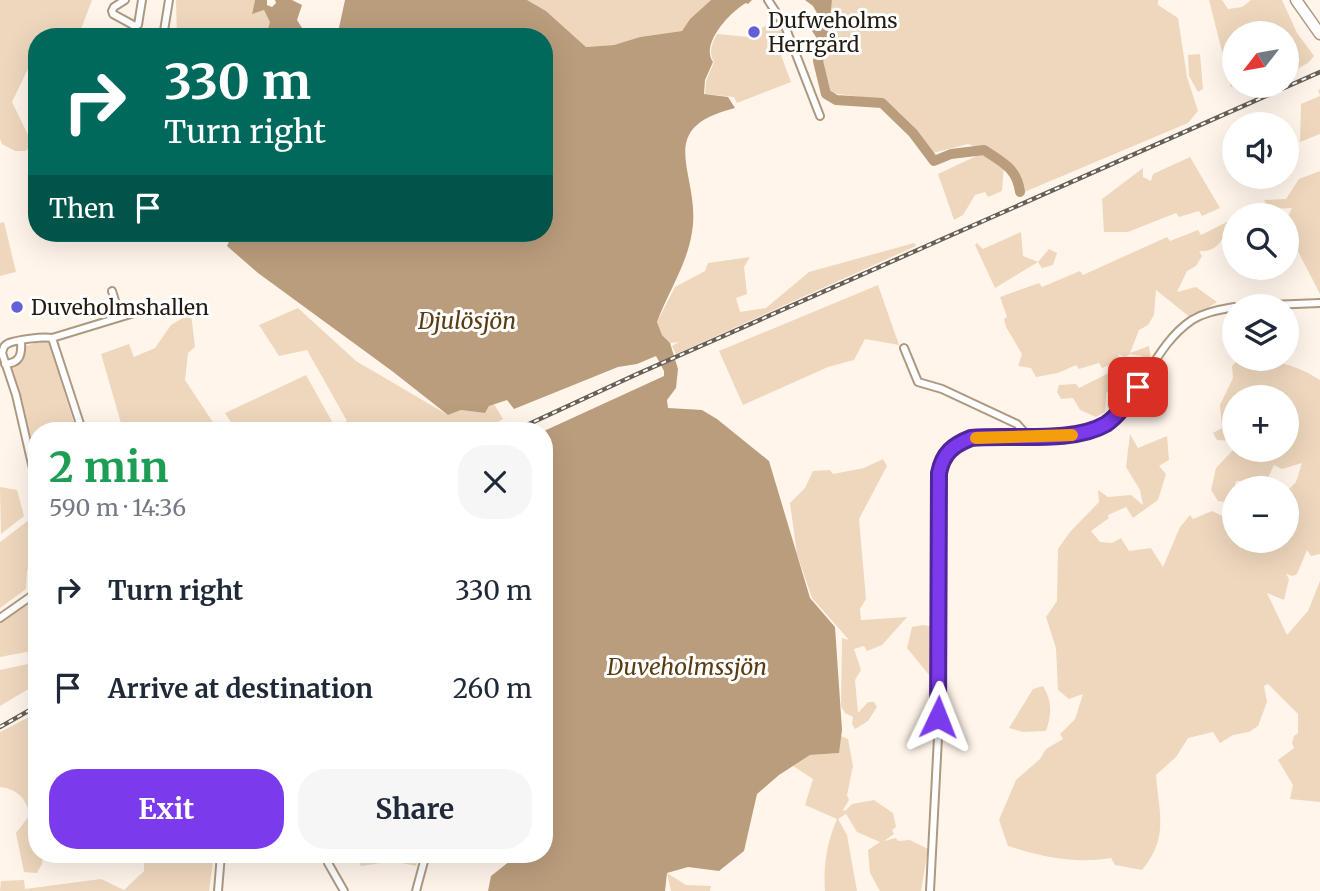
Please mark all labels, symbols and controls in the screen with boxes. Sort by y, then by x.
place label: Dufweholms Herrgård [768,7,898,58]
north arrow [1222,21,1298,98]
map controls [1222,21,1299,553]
marker: Dufweholms Herrgård [746,24,762,40]
text: 330 m [164,51,311,112]
icon: right [49,56,140,147]
text: Turn right [164,112,326,152]
button: sound [1222,112,1299,189]
icon: arrive [129,189,167,227]
text: Then [49,192,115,225]
button: search [1222,203,1299,280]
place label: Duveholmshallen [31,294,209,321]
button: layers [1222,294,1299,371]
marker: Duveholmshallen [9,299,25,315]
water label: Djulösjön [417,306,516,335]
pin [1108,357,1168,417]
icon: arrive [1119,368,1157,406]
button: + [1222,385,1299,462]
text: 2 min [49,441,169,493]
button: close [458,445,532,519]
button: − [1222,476,1299,553]
text: 590 m · 14:36 [49,493,186,522]
icon: right [49,571,87,609]
text: Turn right [108,574,243,607]
text: 330 m [455,574,532,607]
water label: Duveholmssjön [606,652,767,681]
icon: arrive [49,669,87,707]
text: Arrive at destination [108,672,373,705]
text: 260 m [453,672,532,705]
position arrow [901,680,975,754]
button: Exit [49,769,284,849]
button: Share [298,769,532,849]

